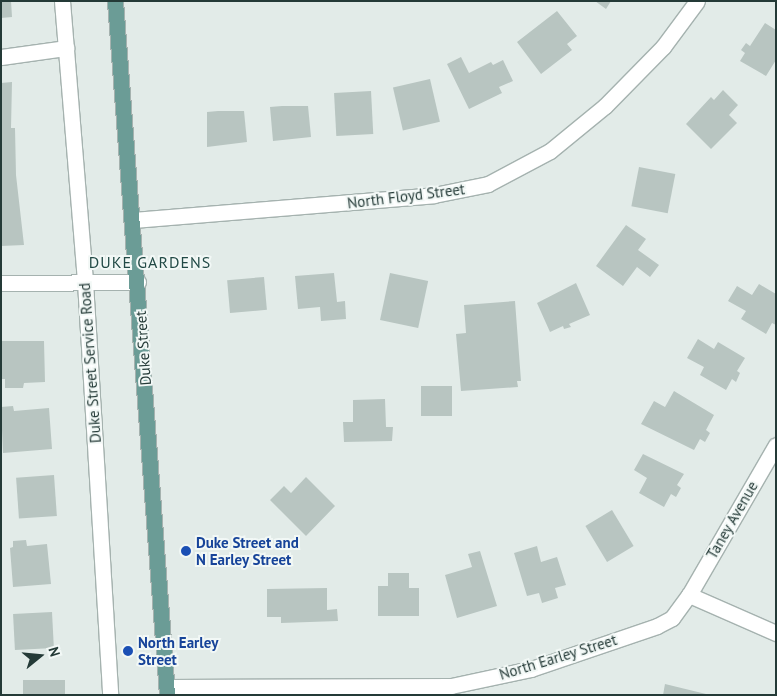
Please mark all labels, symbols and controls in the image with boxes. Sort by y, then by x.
street label: North Floyd Street [346,180,466,212]
district label: DUKE GARDENS [87,252,213,272]
street label: Duke Street Service Road [75,282,105,444]
street label: Duke Street [131,310,155,386]
street label: Taney Avenue [702,478,762,562]
place label: Duke Street and N Earley Street [196,533,299,568]
marker: Duke Street and N Earley Street [180,545,192,557]
street label: North Earley Street [497,630,619,684]
north arrow [15,631,65,681]
place label: North Earley Street [138,633,218,668]
text: N [44,645,64,659]
marker: North Earley Street [122,645,134,657]

